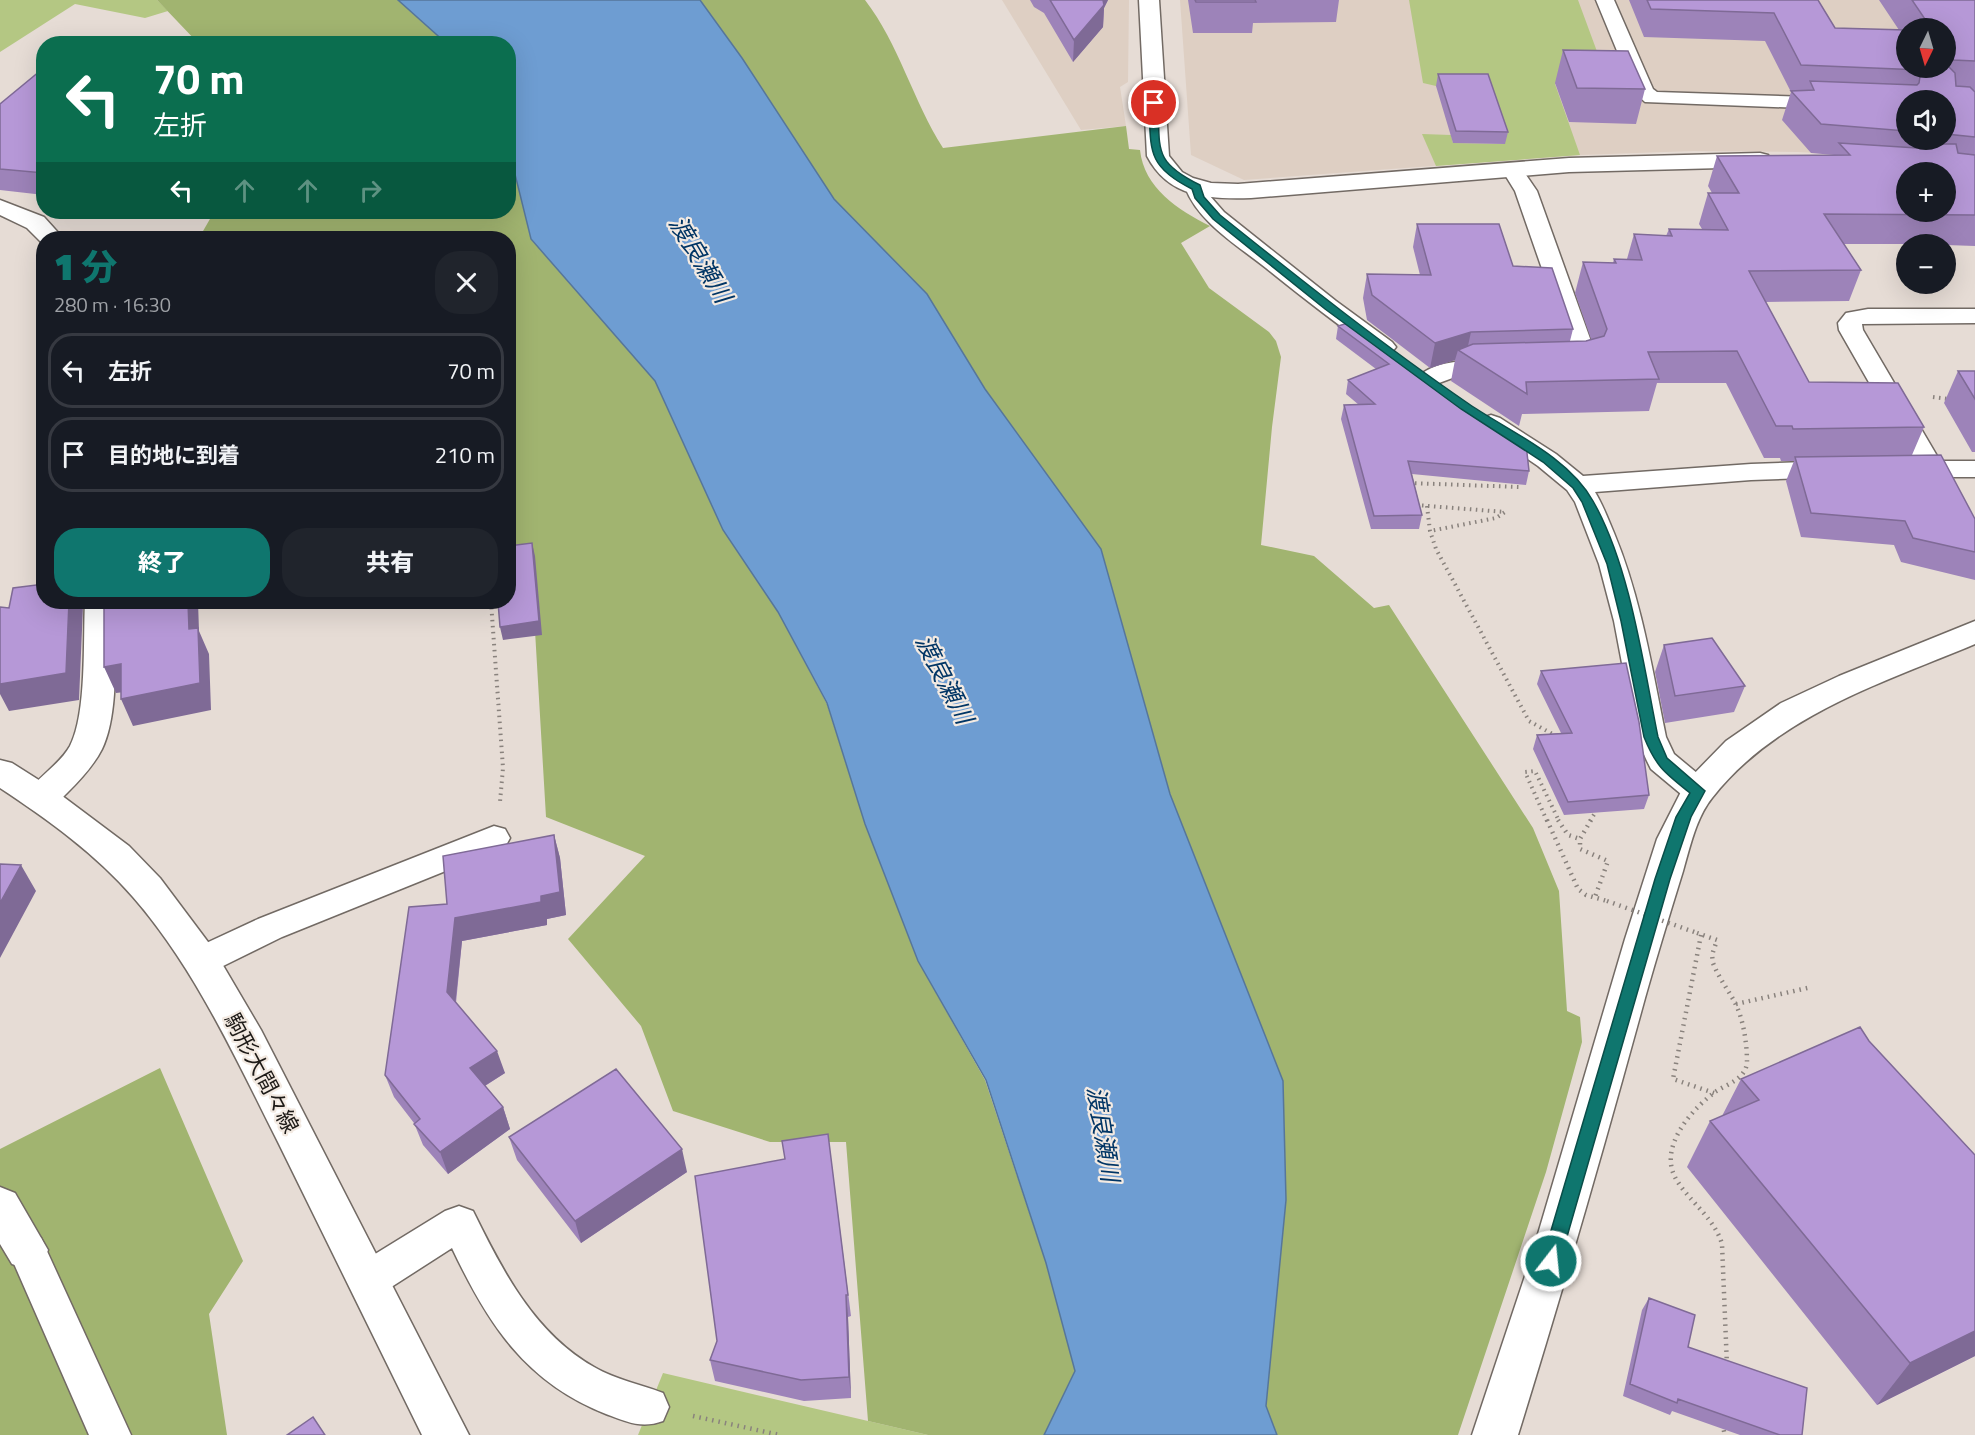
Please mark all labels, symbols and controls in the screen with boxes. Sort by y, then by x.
north arrow [1896,18,1956,78]
map controls [1896,18,1956,294]
text: 70 m [153,46,245,110]
icon: left [54,60,132,138]
pin [1128,77,1179,128]
icon: arrive [1137,86,1170,119]
button: sound [1896,90,1956,150]
text: 左折 [153,104,207,145]
button: + [1896,162,1956,222]
icon: left [165,174,198,207]
icon: ahead [228,174,261,207]
icon: ahead [291,174,324,207]
icon: right [354,174,387,207]
water label: 渡良瀬川 [661,209,743,312]
button: − [1896,234,1956,294]
text: 1 分 [54,239,118,294]
button: close [435,251,498,314]
text: 280 m · 16:30 [54,289,171,320]
icon: left [57,354,90,387]
text: 左折 [108,354,152,388]
text: 70 m [447,354,495,388]
icon: arrive [57,438,90,471]
text: 目的地に到着 [108,438,240,472]
text: 210 m [435,438,495,472]
button: 終了 [54,528,270,597]
button: 共有 [282,528,498,597]
water label: 渡良瀬川 [907,628,984,733]
street label: 駒形大間々線 [216,1007,308,1139]
water label: 渡良瀬川 [1079,1084,1130,1187]
position arrow [1519,1229,1583,1293]

